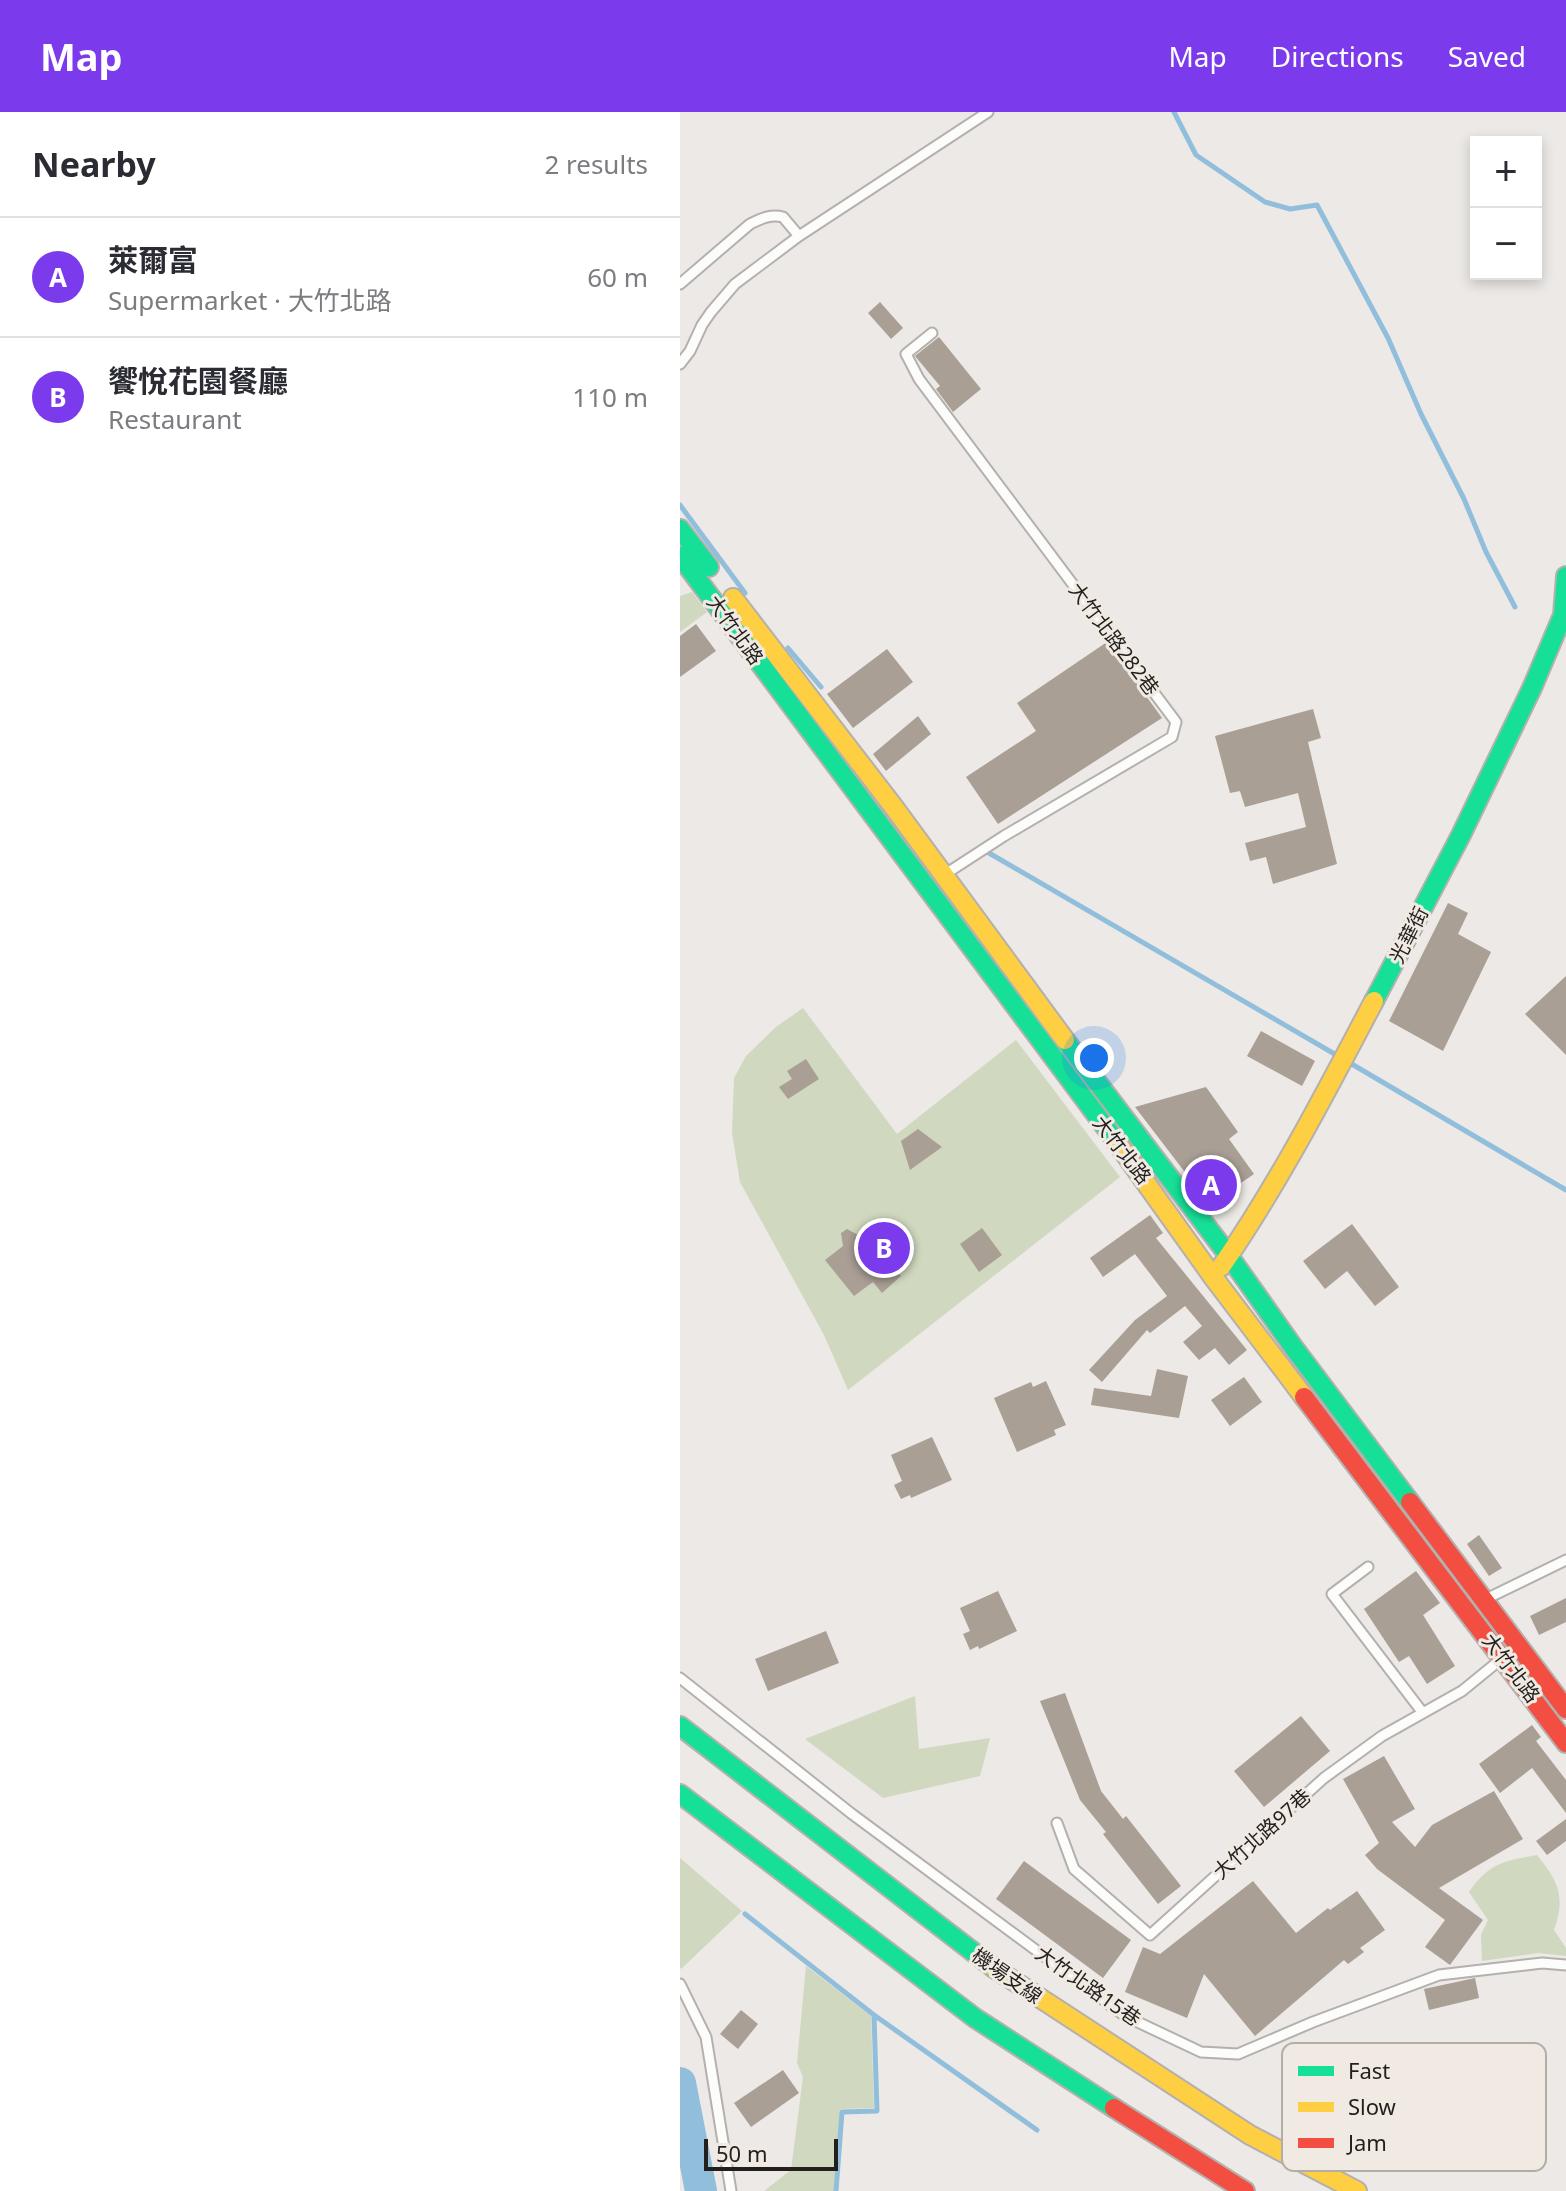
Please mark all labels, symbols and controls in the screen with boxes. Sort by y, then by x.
text: Map [40,30,123,82]
text: Map [1168,37,1227,75]
text: Directions [1271,37,1404,75]
text: Saved [1448,37,1526,75]
map controls [1470,136,1542,280]
button: + [1470,136,1542,208]
text: Nearby [32,141,156,187]
text: 2 results [544,146,648,182]
button: − [1470,208,1542,280]
text: 萊爾富 [108,239,198,280]
text: A [49,259,67,295]
text: 60 m [587,259,648,295]
text: Supermarket · 大竹北路 [108,282,392,318]
text: 饗悅花園餐廳 [108,360,288,401]
text: B [49,379,67,415]
text: 110 m [572,379,648,415]
text: Restaurant [108,401,242,437]
street label: 大竹北路282巷 [1063,577,1166,700]
street label: 大竹北路 [701,589,770,670]
street label: 光華街 [1383,902,1434,968]
your location [1074,1038,1114,1078]
street label: 大竹北路 [1087,1110,1158,1190]
pin: A [1185,1155,1237,1215]
pin: B [858,1218,910,1278]
street label: 大竹北路 [1477,1628,1546,1708]
street label: 大竹北路97巷 [1207,1782,1316,1885]
street label: 大竹北路15巷 [1030,1939,1146,2032]
street label: 機場支線 [967,1942,1048,2010]
legend [1282,2043,1546,2171]
text: Fast [1348,2055,1390,2085]
text: Slow [1348,2091,1397,2121]
text: Jam [1346,2127,1387,2157]
scale bar [704,2135,838,2171]
text: 50 m [716,2138,767,2168]

